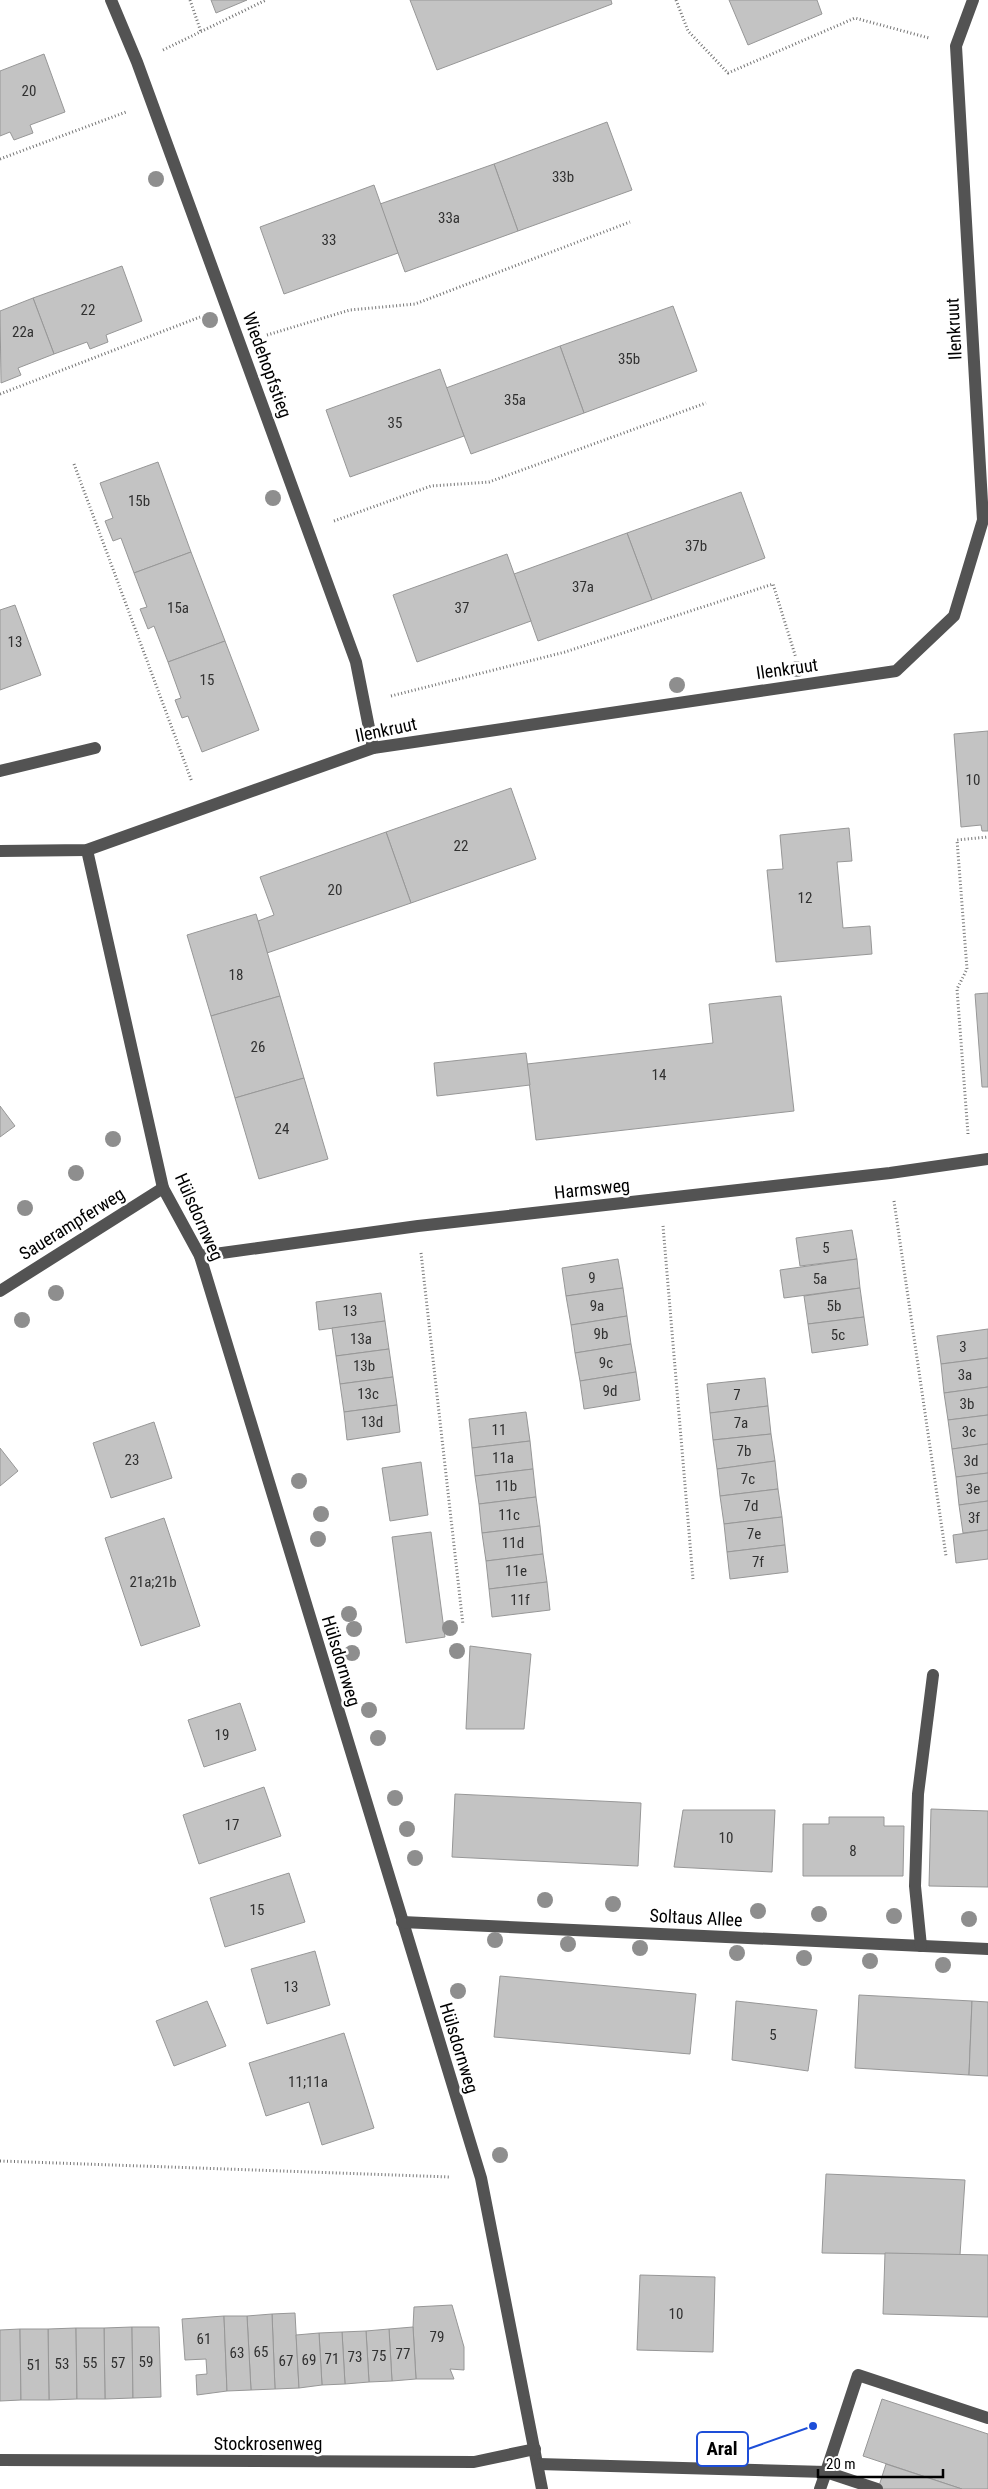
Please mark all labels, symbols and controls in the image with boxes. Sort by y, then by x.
house number: 20 [22,82,36,100]
house number: 33b [552,168,574,186]
house number: 33a [438,209,460,227]
house number: 33 [322,231,336,249]
street label: Ilenkruut [941,297,966,361]
house number: 22 [81,301,95,319]
street label: Wiedehopfstieg [239,309,296,421]
house number: 22a [12,323,34,341]
house number: 35b [618,350,640,368]
house number: 35a [504,391,526,409]
house number: 35 [388,414,402,432]
house number: 15b [128,492,150,510]
house number: 37b [685,537,707,555]
house number: 37a [572,578,594,596]
house number: 15a [167,599,189,617]
house number: 37 [455,599,469,617]
house number: 13 [8,633,22,651]
street label: Ilenkruut [755,654,819,683]
house number: 15 [200,671,214,689]
street label: Ilenkruut [353,713,418,746]
house number: 10 [966,771,980,789]
house number: 22 [454,837,468,855]
house number: 20 [328,881,342,899]
house number: 12 [798,889,812,907]
house number: 18 [229,966,243,984]
house number: 26 [251,1038,265,1056]
house number: 14 [652,1066,666,1084]
house number: 24 [275,1120,289,1138]
street label: Hülsdornweg [171,1170,228,1264]
street label: Harmsweg [553,1174,631,1203]
street label: Sauerampferweg [15,1183,128,1264]
house number: 5 [822,1239,830,1257]
house number: 9 [588,1269,596,1287]
house number: 5a [813,1270,827,1288]
house number: 9a [590,1297,604,1315]
house number: 5b [827,1297,841,1315]
house number: 13 [343,1302,357,1320]
house number: 9b [594,1325,608,1343]
house number: 5c [831,1326,845,1344]
house number: 13a [350,1330,372,1348]
house number: 3 [959,1338,967,1356]
house number: 9c [599,1354,613,1372]
house number: 13b [353,1357,375,1375]
house number: 3a [958,1366,972,1384]
house number: 9d [603,1382,617,1400]
house number: 13c [357,1385,379,1403]
house number: 7 [733,1386,741,1404]
house number: 3b [960,1395,974,1413]
house number: 13d [361,1413,383,1431]
house number: 7a [734,1414,748,1432]
house number: 11 [492,1421,506,1439]
house number: 3c [962,1423,976,1441]
house number: 7b [737,1442,751,1460]
house number: 11a [492,1449,514,1467]
house number: 23 [125,1451,139,1469]
house number: 3d [964,1452,978,1470]
house number: 7c [741,1470,755,1488]
house number: 11b [495,1477,517,1495]
house number: 3e [966,1480,980,1498]
house number: 7d [744,1497,758,1515]
house number: 11c [498,1506,520,1524]
house number: 3f [968,1509,980,1527]
house number: 7e [747,1525,761,1543]
house number: 11d [502,1534,524,1552]
house number: 7f [752,1553,764,1571]
house number: 11e [505,1562,527,1580]
house number: 21a;21b [129,1573,177,1591]
house number: 11f [510,1591,530,1609]
street label: Hülsdornweg [318,1613,365,1709]
house number: 19 [215,1726,229,1744]
house number: 17 [225,1816,239,1834]
house number: 10 [719,1829,733,1847]
house number: 8 [849,1842,857,1860]
house number: 15 [250,1901,264,1919]
street label: Soltaus Allee [649,1905,743,1930]
house number: 13 [284,1978,298,1996]
street label: Hülsdornweg [436,2000,483,2096]
house number: 5 [769,2026,777,2044]
house number: 11;11a [288,2073,328,2091]
house number: 10 [669,2305,683,2323]
house number: 79 [430,2328,444,2346]
house number: 61 [197,2330,211,2348]
house number: 65 [254,2343,268,2361]
house number: 63 [230,2344,244,2362]
house number: 77 [396,2345,410,2363]
house number: 75 [372,2347,386,2365]
house number: 73 [348,2348,362,2366]
house number: 71 [325,2350,339,2368]
house number: 69 [302,2351,316,2369]
house number: 67 [279,2352,293,2370]
house number: 59 [139,2353,153,2371]
house number: 55 [83,2354,97,2372]
house number: 57 [111,2354,125,2372]
house number: 53 [55,2355,69,2373]
house number: 51 [27,2356,41,2374]
callout: Aral [697,2432,748,2466]
street label: Stockrosenweg [214,2433,322,2454]
text: Aral [706,2437,738,2460]
scale bar [818,2446,943,2478]
text: 20 m [826,2455,856,2473]

